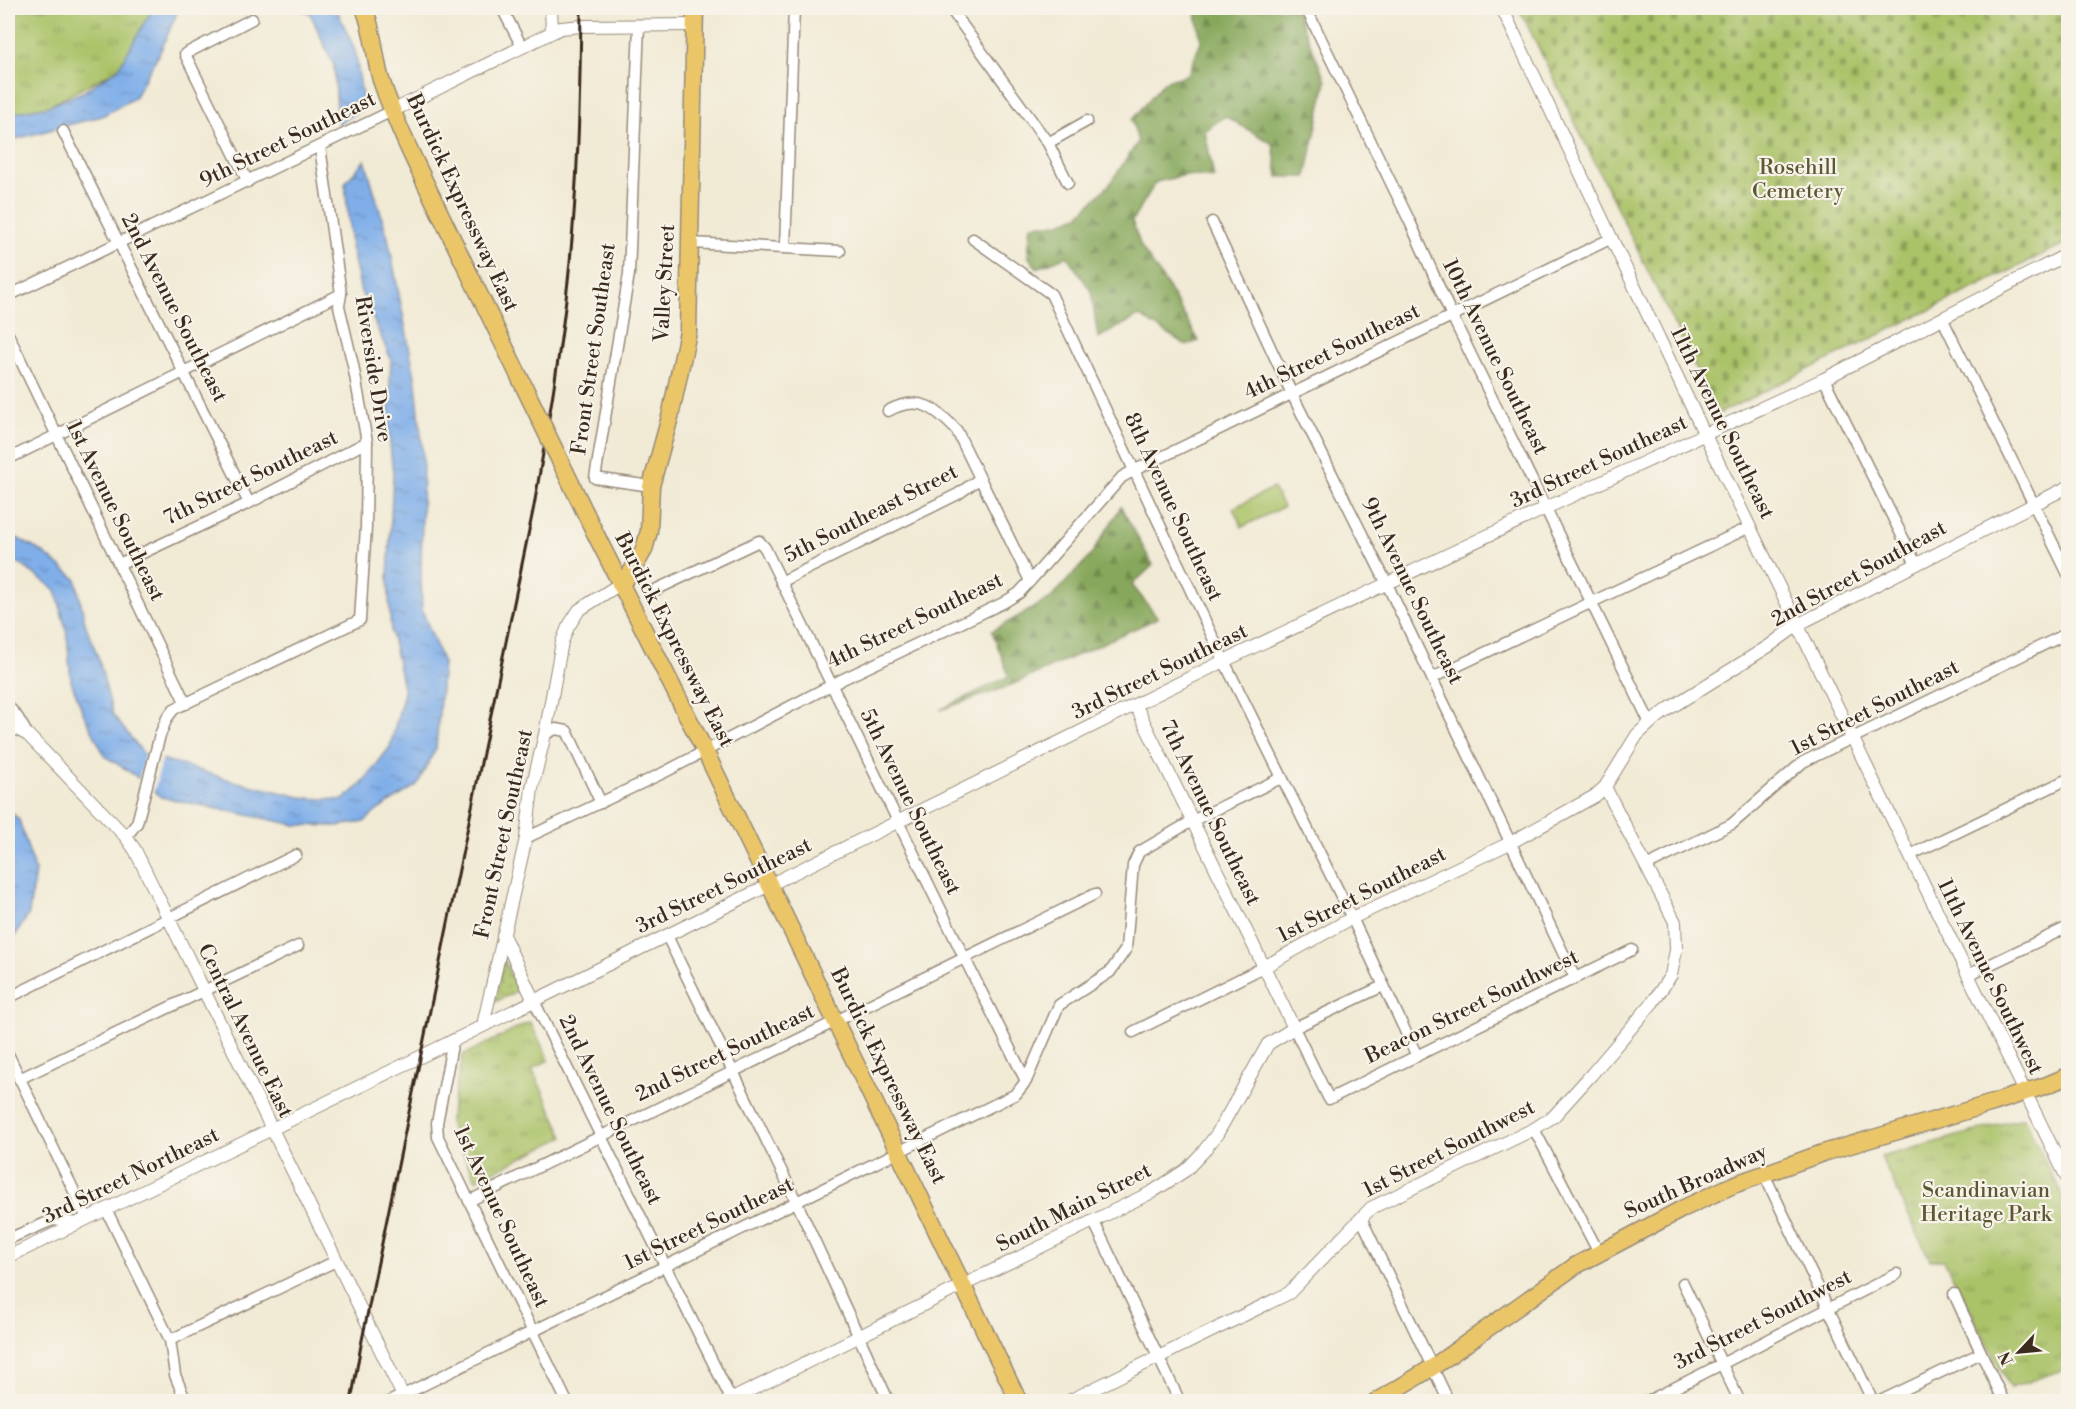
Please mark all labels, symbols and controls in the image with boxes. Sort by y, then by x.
street label: 9th Street Southeast [196,86,381,194]
street label: Burdick Expressway East [400,89,524,317]
park label: Rosehill Cemetery [1752,155,1845,205]
street label: 2nd Avenue Southeast [115,209,233,407]
street label: Valley Street [649,223,681,344]
street label: Front Street Southeast [566,241,622,457]
street label: 10th Avenue Southeast [1436,255,1554,460]
street label: Riverside Drive [349,294,397,444]
street label: 4th Street Southeast [1240,298,1425,406]
street label: 11th Avenue Southeast [1664,323,1780,524]
street label: 8th Avenue Southeast [1118,409,1228,606]
street label: 3rd Street Southeast [1506,409,1692,514]
street label: 1st Avenue Southeast [60,416,170,606]
street label: 7th Street Southeast [160,424,343,531]
street label: 5th Southeast Street [780,459,963,569]
street label: 9th Avenue Southeast [1355,493,1469,689]
street label: 2nd Street Southeast [1767,515,1952,633]
street label: Burdick Expressway East [608,527,740,752]
street label: 4th Street Southeast [823,567,1008,675]
street label: 3rd Street Southeast [1068,618,1253,726]
street label: 1st Street Southeast [1786,654,1964,762]
street label: 5th Avenue Southeast [854,705,967,900]
street label: 7th Avenue Southeast [1154,716,1266,910]
street label: Front Street Southeast [469,726,539,941]
street label: 3rd Street Southeast [632,832,817,940]
street label: 1st Street Southeast [1273,841,1451,949]
street label: 11th Avenue Southwest [1931,875,2049,1080]
street label: Central Avenue East [192,940,299,1123]
street label: Beacon Street Southwest [1360,944,1583,1070]
street label: Burdick Expressway East [824,963,952,1189]
street label: 2nd Street Southeast [631,998,819,1108]
street label: 2nd Avenue Southeast [553,1011,668,1210]
street label: 1st Street Southwest [1359,1094,1540,1204]
street label: 3rd Street Northeast [38,1122,224,1230]
street label: 1st Avenue Southeast [447,1122,555,1313]
street label: South Broadway [1620,1139,1772,1225]
street label: South Main Street [992,1157,1156,1258]
street label: 1st Street Southeast [620,1171,799,1276]
park label: Scandinavian Heritage Park [1920,1178,2053,1228]
street label: 3rd Street Southwest [1670,1264,1857,1376]
north arrow [1989,1322,2049,1382]
text: N [1995,1348,2018,1368]

